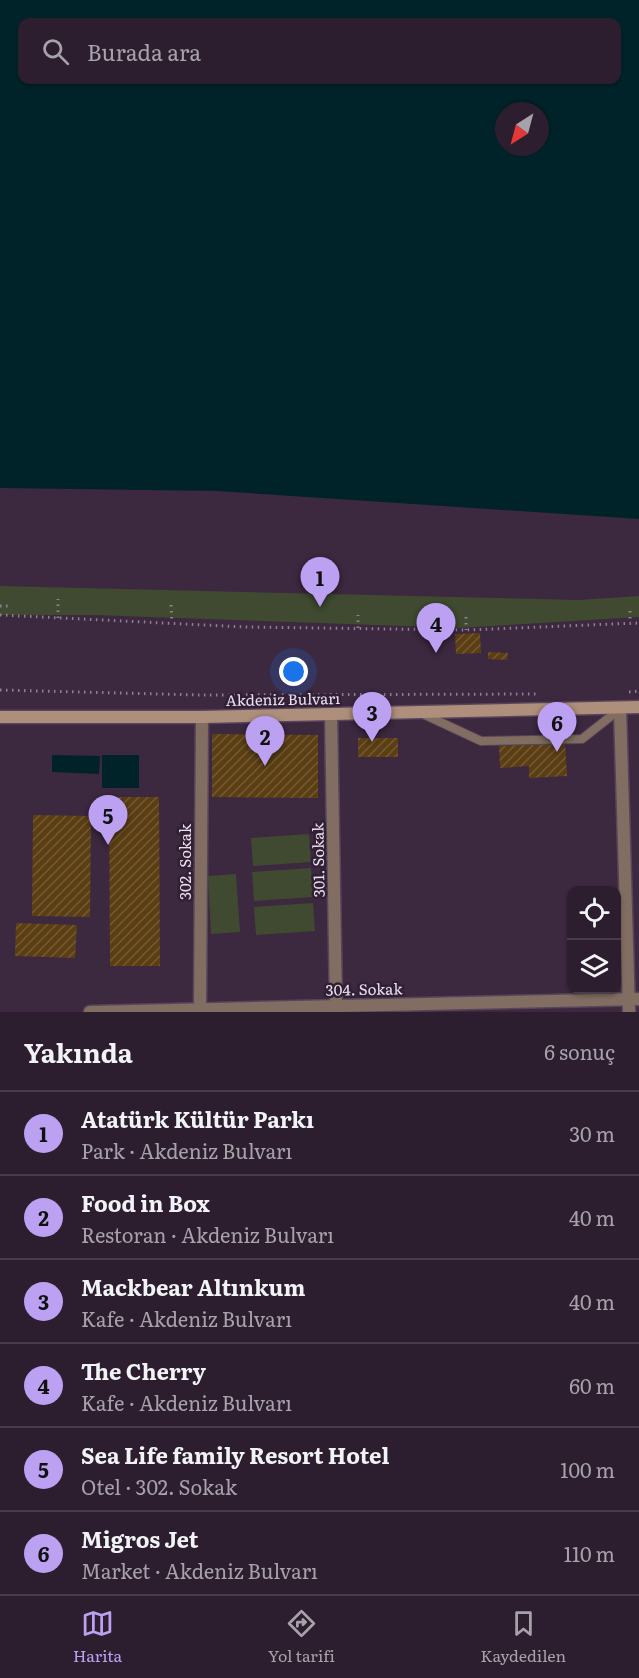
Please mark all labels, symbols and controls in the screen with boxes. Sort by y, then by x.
search box [18,18,621,84]
icon: search [39,35,72,68]
text: Burada ara [87,35,201,68]
north arrow [495,102,549,156]
pin: 1 [300,558,340,607]
pin: 4 [416,604,456,653]
your location [279,657,308,686]
street label: Akdeniz Bulvarı [226,686,340,711]
pin: 3 [352,692,392,742]
pin: 6 [538,702,576,752]
pin: 2 [246,716,284,766]
pin: 5 [88,796,128,845]
street label: 301. Sokak [305,822,330,898]
street label: 302. Sokak [173,823,196,900]
map controls [567,886,621,994]
button: locate [567,886,621,940]
button: layers [567,940,621,994]
street label: 304. Sokak [325,976,404,1001]
text: Yakında [24,1032,133,1071]
text: 6 sonuç [544,1036,615,1066]
text: Atatürk Kültür Parkı [81,1102,314,1135]
text: 1 [39,1118,48,1148]
text: 30 m [569,1118,615,1148]
text: Park · Akdeniz Bulvarı [81,1135,292,1165]
text: Food in Box [81,1186,210,1219]
text: 2 [38,1202,49,1232]
text: 40 m [569,1202,615,1232]
text: Restoran · Akdeniz Bulvarı [81,1219,334,1249]
text: Mackbear Altınkum [81,1270,305,1303]
text: 3 [38,1286,49,1316]
text: 40 m [569,1286,615,1316]
text: Kafe · Akdeniz Bulvarı [81,1303,292,1333]
text: The Cherry [81,1354,206,1387]
text: 4 [37,1370,50,1400]
text: 60 m [569,1370,615,1400]
text: Kafe · Akdeniz Bulvarı [81,1387,292,1417]
text: Sea Life family Resort Hotel [81,1438,389,1471]
text: 5 [38,1454,49,1484]
text: 100 m [560,1454,615,1484]
text: Otel · 302. Sokak [81,1471,237,1501]
text: Migros Jet [81,1522,198,1555]
text: 6 [38,1538,49,1568]
text: 110 m [564,1538,615,1568]
text: Market · Akdeniz Bulvarı [81,1555,318,1585]
tab: Harita [73,1607,122,1667]
tab: Yol tarifi [268,1607,335,1667]
tab: Kaydedilen [481,1607,566,1667]

